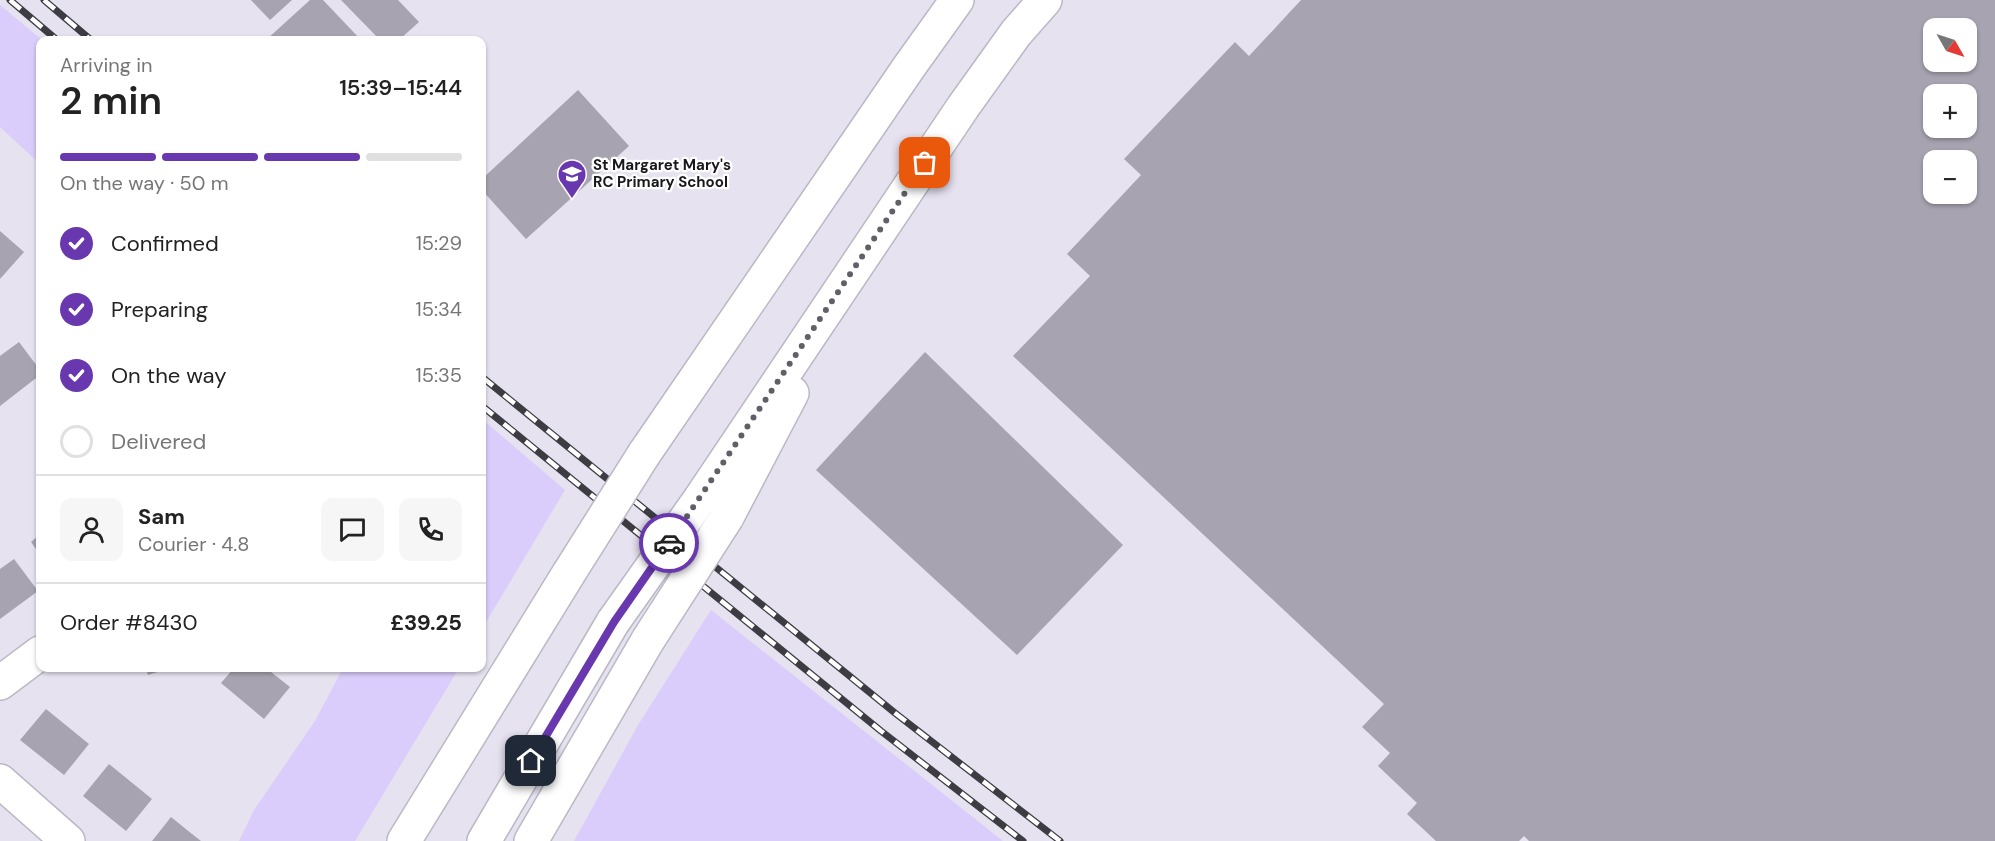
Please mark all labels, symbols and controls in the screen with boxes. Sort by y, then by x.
north arrow [1923,18,1977,72]
map controls [1923,18,1977,204]
text: Arriving in [60,52,152,78]
text: 15:39–15:44 [339,73,462,102]
text: 2 min [60,75,162,126]
button: + [1923,84,1977,138]
pin [899,137,950,188]
icon: bag [908,146,941,179]
button: − [1923,150,1977,204]
place label: St Margaret Mary's RC Primary School [593,155,731,192]
school or university icon: St Margaret Mary's RC Primary School [556,158,588,200]
text: On the way · 50 m [60,170,229,196]
icon: check [60,227,93,260]
text: Confirmed [111,229,219,258]
text: 15:29 [416,230,462,256]
icon: check [60,293,93,326]
text: Preparing [111,295,208,324]
text: 15:34 [416,296,462,322]
icon: check [60,359,93,392]
text: On the way [111,361,226,390]
text: 15:35 [416,362,462,388]
text: Delivered [111,427,206,456]
button: person [60,498,123,561]
button: chat [321,498,384,561]
button: phone [399,498,462,561]
text: Sam [138,502,185,531]
courier [639,513,699,573]
icon: car [653,527,686,560]
text: Courier · 4.8 [138,531,249,557]
text: Order #8430 [60,608,198,637]
text: £39.25 [390,608,462,637]
pin [505,735,556,786]
icon: home [514,744,547,777]

